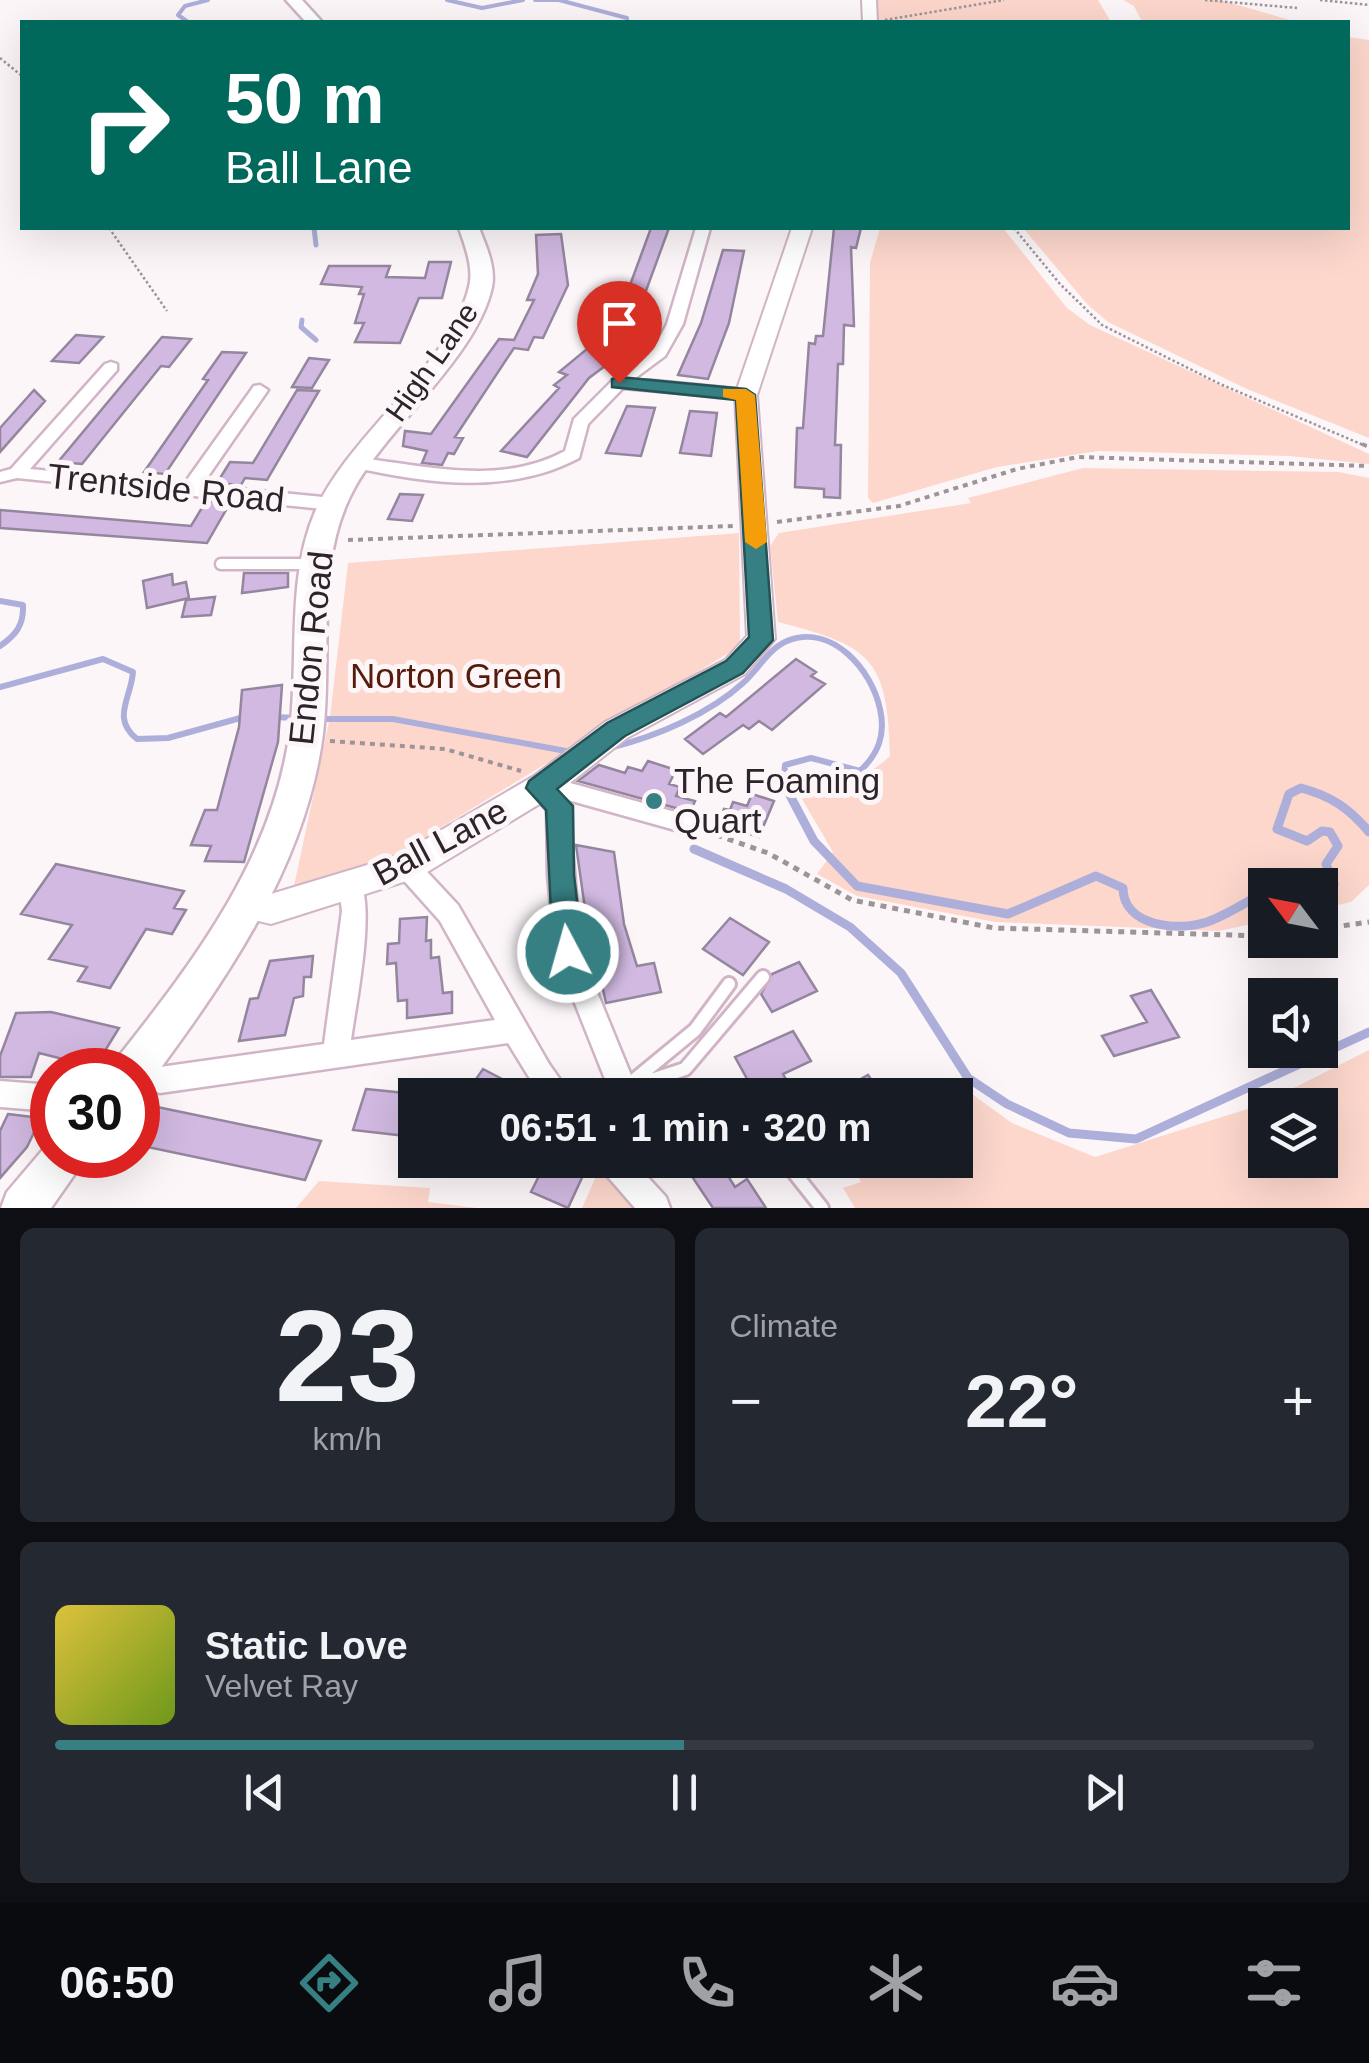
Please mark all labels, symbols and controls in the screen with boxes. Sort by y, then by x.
icon: right [60,60,190,190]
text: 50 m [225,60,385,138]
text: Ball Lane [225,142,413,193]
pin [577,281,662,384]
street label: High Lane [379,296,484,427]
icon: arrive [592,296,647,351]
street label: Trentside Road [46,456,286,519]
street label: Endon Road [281,549,340,747]
park label: Norton Green [350,656,562,695]
place label: The Foaming Quart [674,761,880,840]
street label: Ball Lane [366,790,513,893]
marker: The Foaming Quart [643,790,665,812]
north arrow [1248,868,1338,958]
map controls [1248,868,1338,1178]
position arrow [516,900,620,1004]
button: sound [1248,978,1338,1068]
speed limit sign: 30 [30,1048,160,1178]
button: layers [1248,1088,1338,1178]
text: 06:51 · 1 min · 320 m [500,1107,871,1149]
text: 23 [275,1283,420,1429]
text: Climate [730,1308,838,1344]
text: 22° [965,1359,1078,1443]
text: − [730,1370,762,1432]
text: + [1282,1370,1314,1432]
text: km/h [313,1421,382,1457]
text: Static Love [205,1625,408,1667]
text: Velvet Ray [205,1668,358,1704]
icon: previous [237,1765,292,1820]
icon: pause [657,1765,712,1820]
icon: next [1077,1765,1132,1820]
icon: directions [294,1948,364,2018]
icon: music [483,1948,553,2018]
icon: phone [672,1948,742,2018]
icon: climate [861,1948,931,2018]
icon: car [1050,1948,1120,2018]
icon: filters [1239,1948,1309,2018]
text: 06:50 [60,1957,175,2008]

